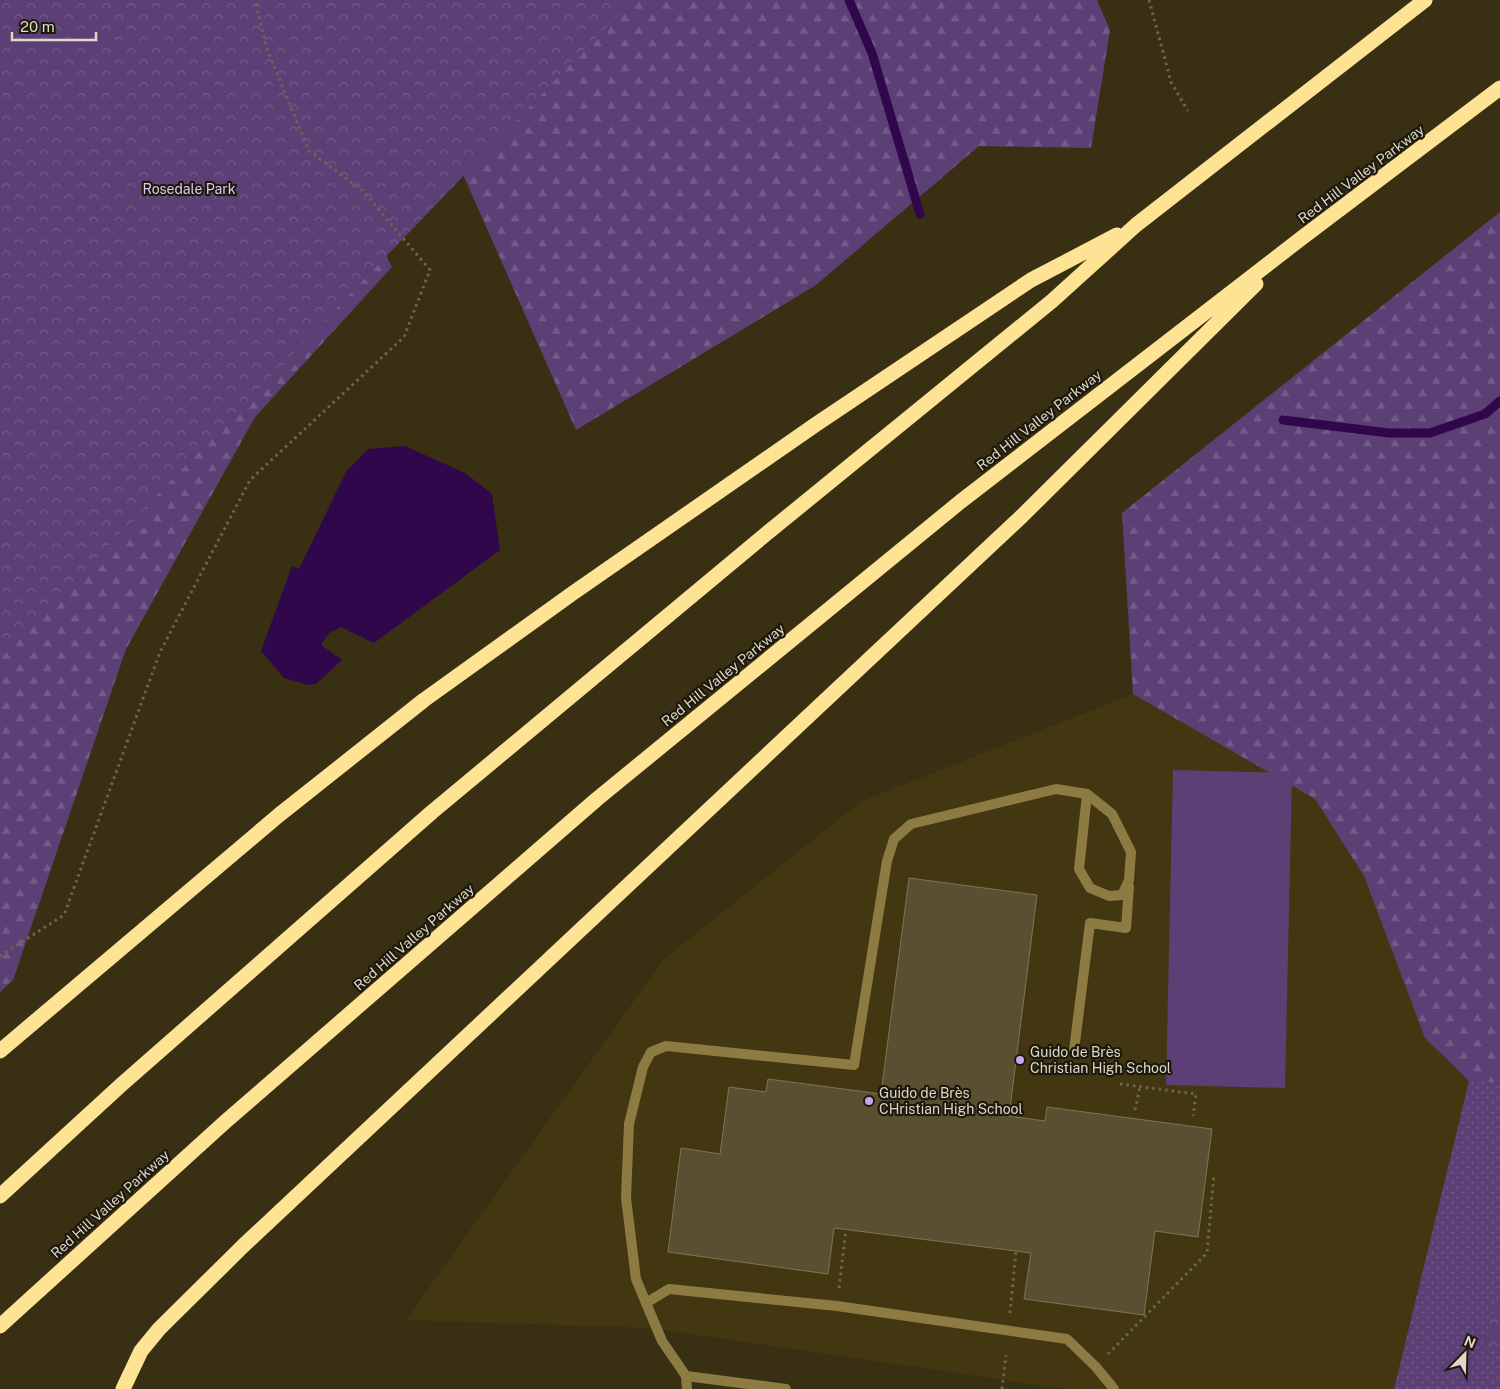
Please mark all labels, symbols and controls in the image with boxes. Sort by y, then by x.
scale bar [12,10,96,42]
text: 20 m [20,18,55,35]
street label: Red Hill Valley Parkway [1295,121,1428,227]
park label: Rosedale Park [142,181,236,197]
street label: Red Hill Valley Parkway [974,366,1105,474]
street label: Red Hill Valley Parkway [658,620,788,730]
street label: Red Hill Valley Parkway [351,880,478,993]
place label: Guido de Brès Christian High School [1030,1044,1171,1076]
marker: Guido de Brès Christian High School [1014,1054,1026,1066]
place label: Guido de Brès CHristian High School [879,1085,1023,1117]
marker: Guido de Brès CHristian High School [863,1095,875,1107]
street label: Red Hill Valley Parkway [48,1146,173,1261]
north arrow [1440,1329,1490,1379]
text: N [1462,1333,1478,1352]

